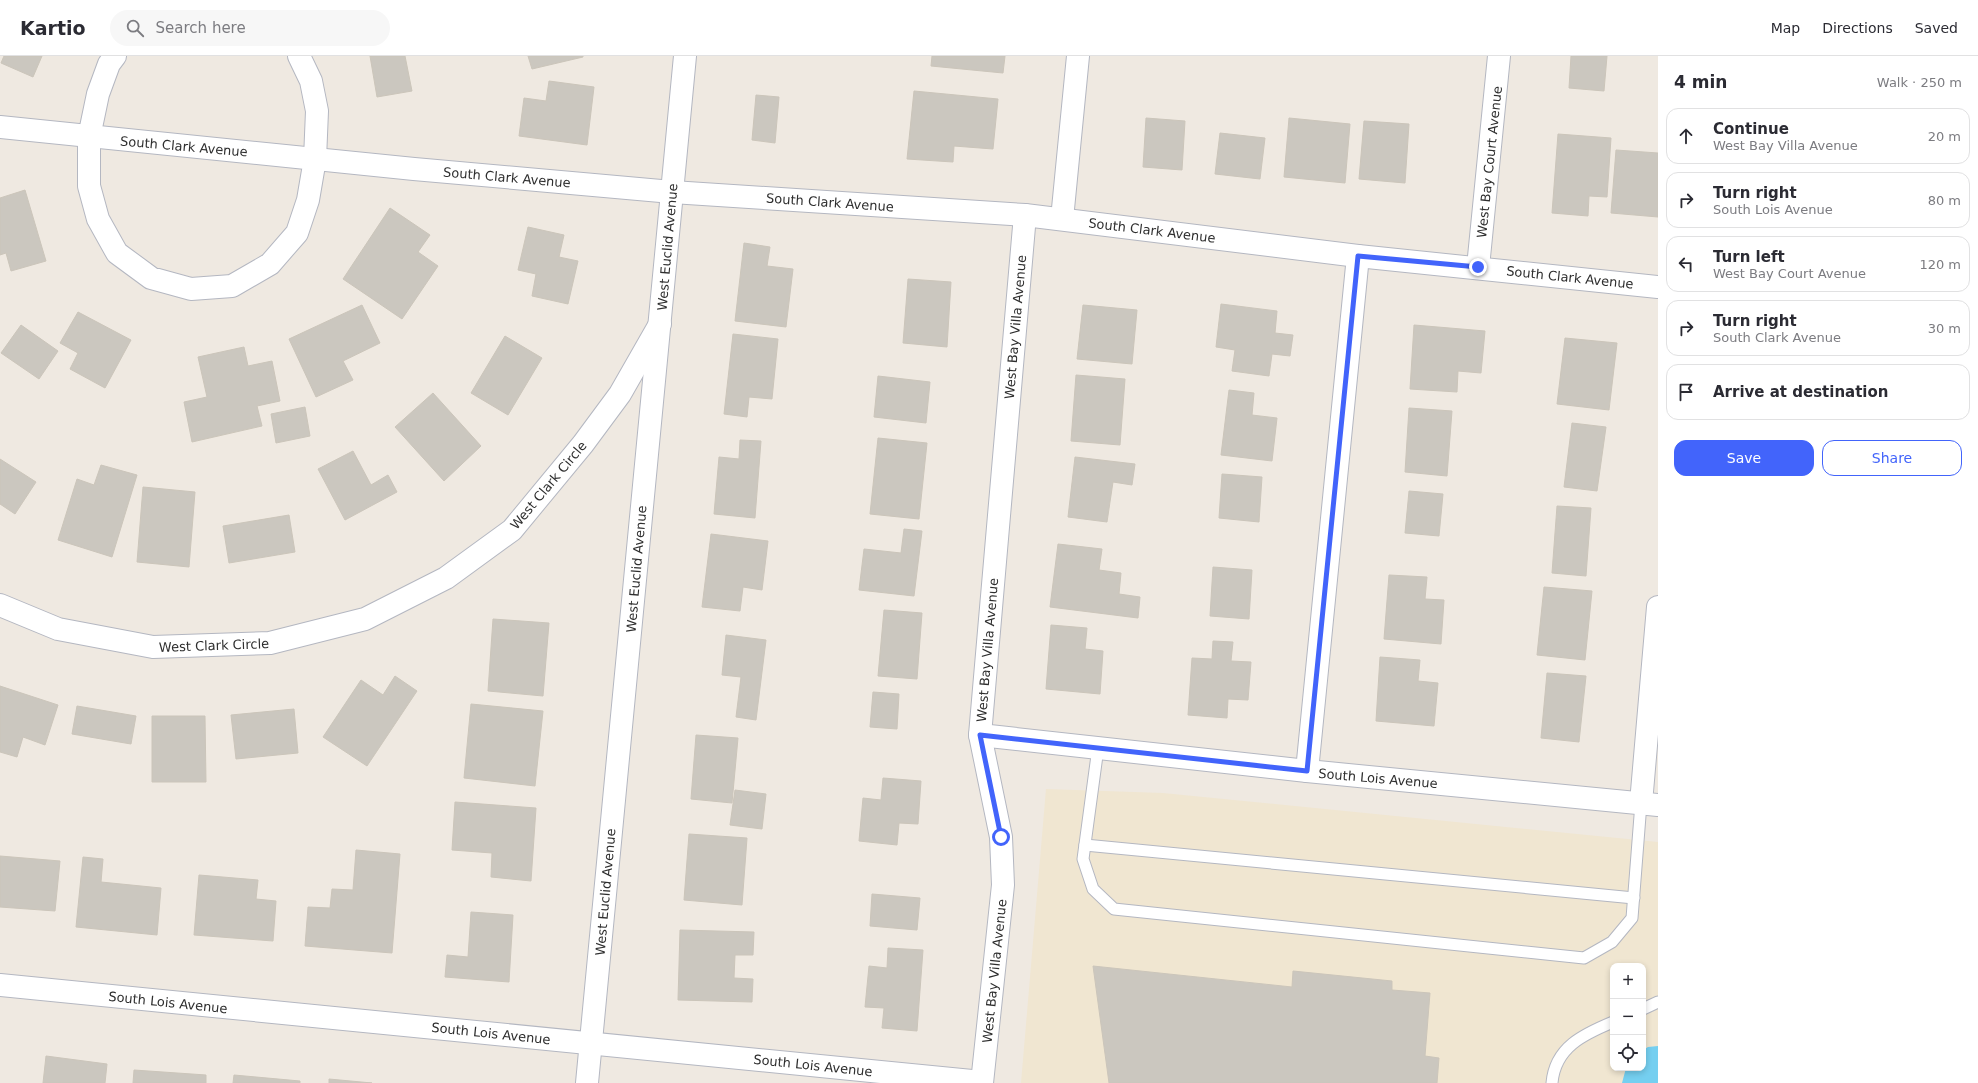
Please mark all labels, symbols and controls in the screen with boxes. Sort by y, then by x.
search box [110,10,390,46]
text: Kartio [20,17,86,39]
icon: search [124,17,146,39]
text: Search here [156,19,246,37]
text: Map [1771,20,1800,36]
text: Directions [1822,20,1893,36]
text: Saved [1915,20,1958,36]
text: 4 min [1674,72,1727,92]
text: Walk · 250 m [1877,75,1962,90]
street label: West Bay Court Avenue [1474,85,1505,239]
text: Continue [1713,120,1789,138]
icon: ahead [1675,125,1697,147]
text: 20 m [1928,129,1961,144]
street label: South Clark Avenue [120,133,248,160]
text: West Bay Villa Avenue [1713,138,1858,153]
street label: South Clark Avenue [443,164,571,191]
street label: West Euclid Avenue [654,183,681,311]
text: Turn right [1713,184,1797,202]
icon: right [1675,189,1697,211]
street label: South Clark Avenue [766,191,894,214]
text: 80 m [1928,193,1961,208]
text: South Lois Avenue [1713,202,1833,217]
street label: South Clark Avenue [1088,215,1216,246]
text: Turn left [1713,248,1785,266]
icon: left [1675,253,1697,275]
street label: West Bay Villa Avenue [1002,254,1029,400]
text: 120 m [1919,257,1961,272]
route end [1469,258,1487,276]
street label: South Clark Avenue [1506,263,1634,292]
text: West Bay Court Avenue [1713,266,1866,281]
text: Turn right [1713,312,1797,330]
icon: right [1675,317,1697,339]
text: 30 m [1928,321,1961,336]
text: South Clark Avenue [1713,330,1841,345]
icon: arrive [1675,381,1697,403]
text: Arrive at destination [1713,383,1888,401]
street label: West Clark Circle [507,438,590,532]
button: Save [1674,440,1814,476]
button: Share [1822,440,1962,476]
street label: West Euclid Avenue [623,505,650,633]
street label: West Bay Villa Avenue [974,577,1001,723]
street label: West Clark Circle [159,636,269,655]
street label: South Lois Avenue [1318,766,1438,791]
street label: West Euclid Avenue [592,828,619,956]
route start [992,828,1010,846]
street label: West Bay Villa Avenue [979,898,1010,1044]
map controls [1610,963,1646,1071]
button: + [1610,963,1646,999]
street label: South Lois Avenue [108,989,228,1016]
button: − [1610,999,1646,1035]
street label: South Lois Avenue [431,1020,551,1047]
button: locate [1610,1035,1646,1071]
street label: South Lois Avenue [753,1052,873,1079]

